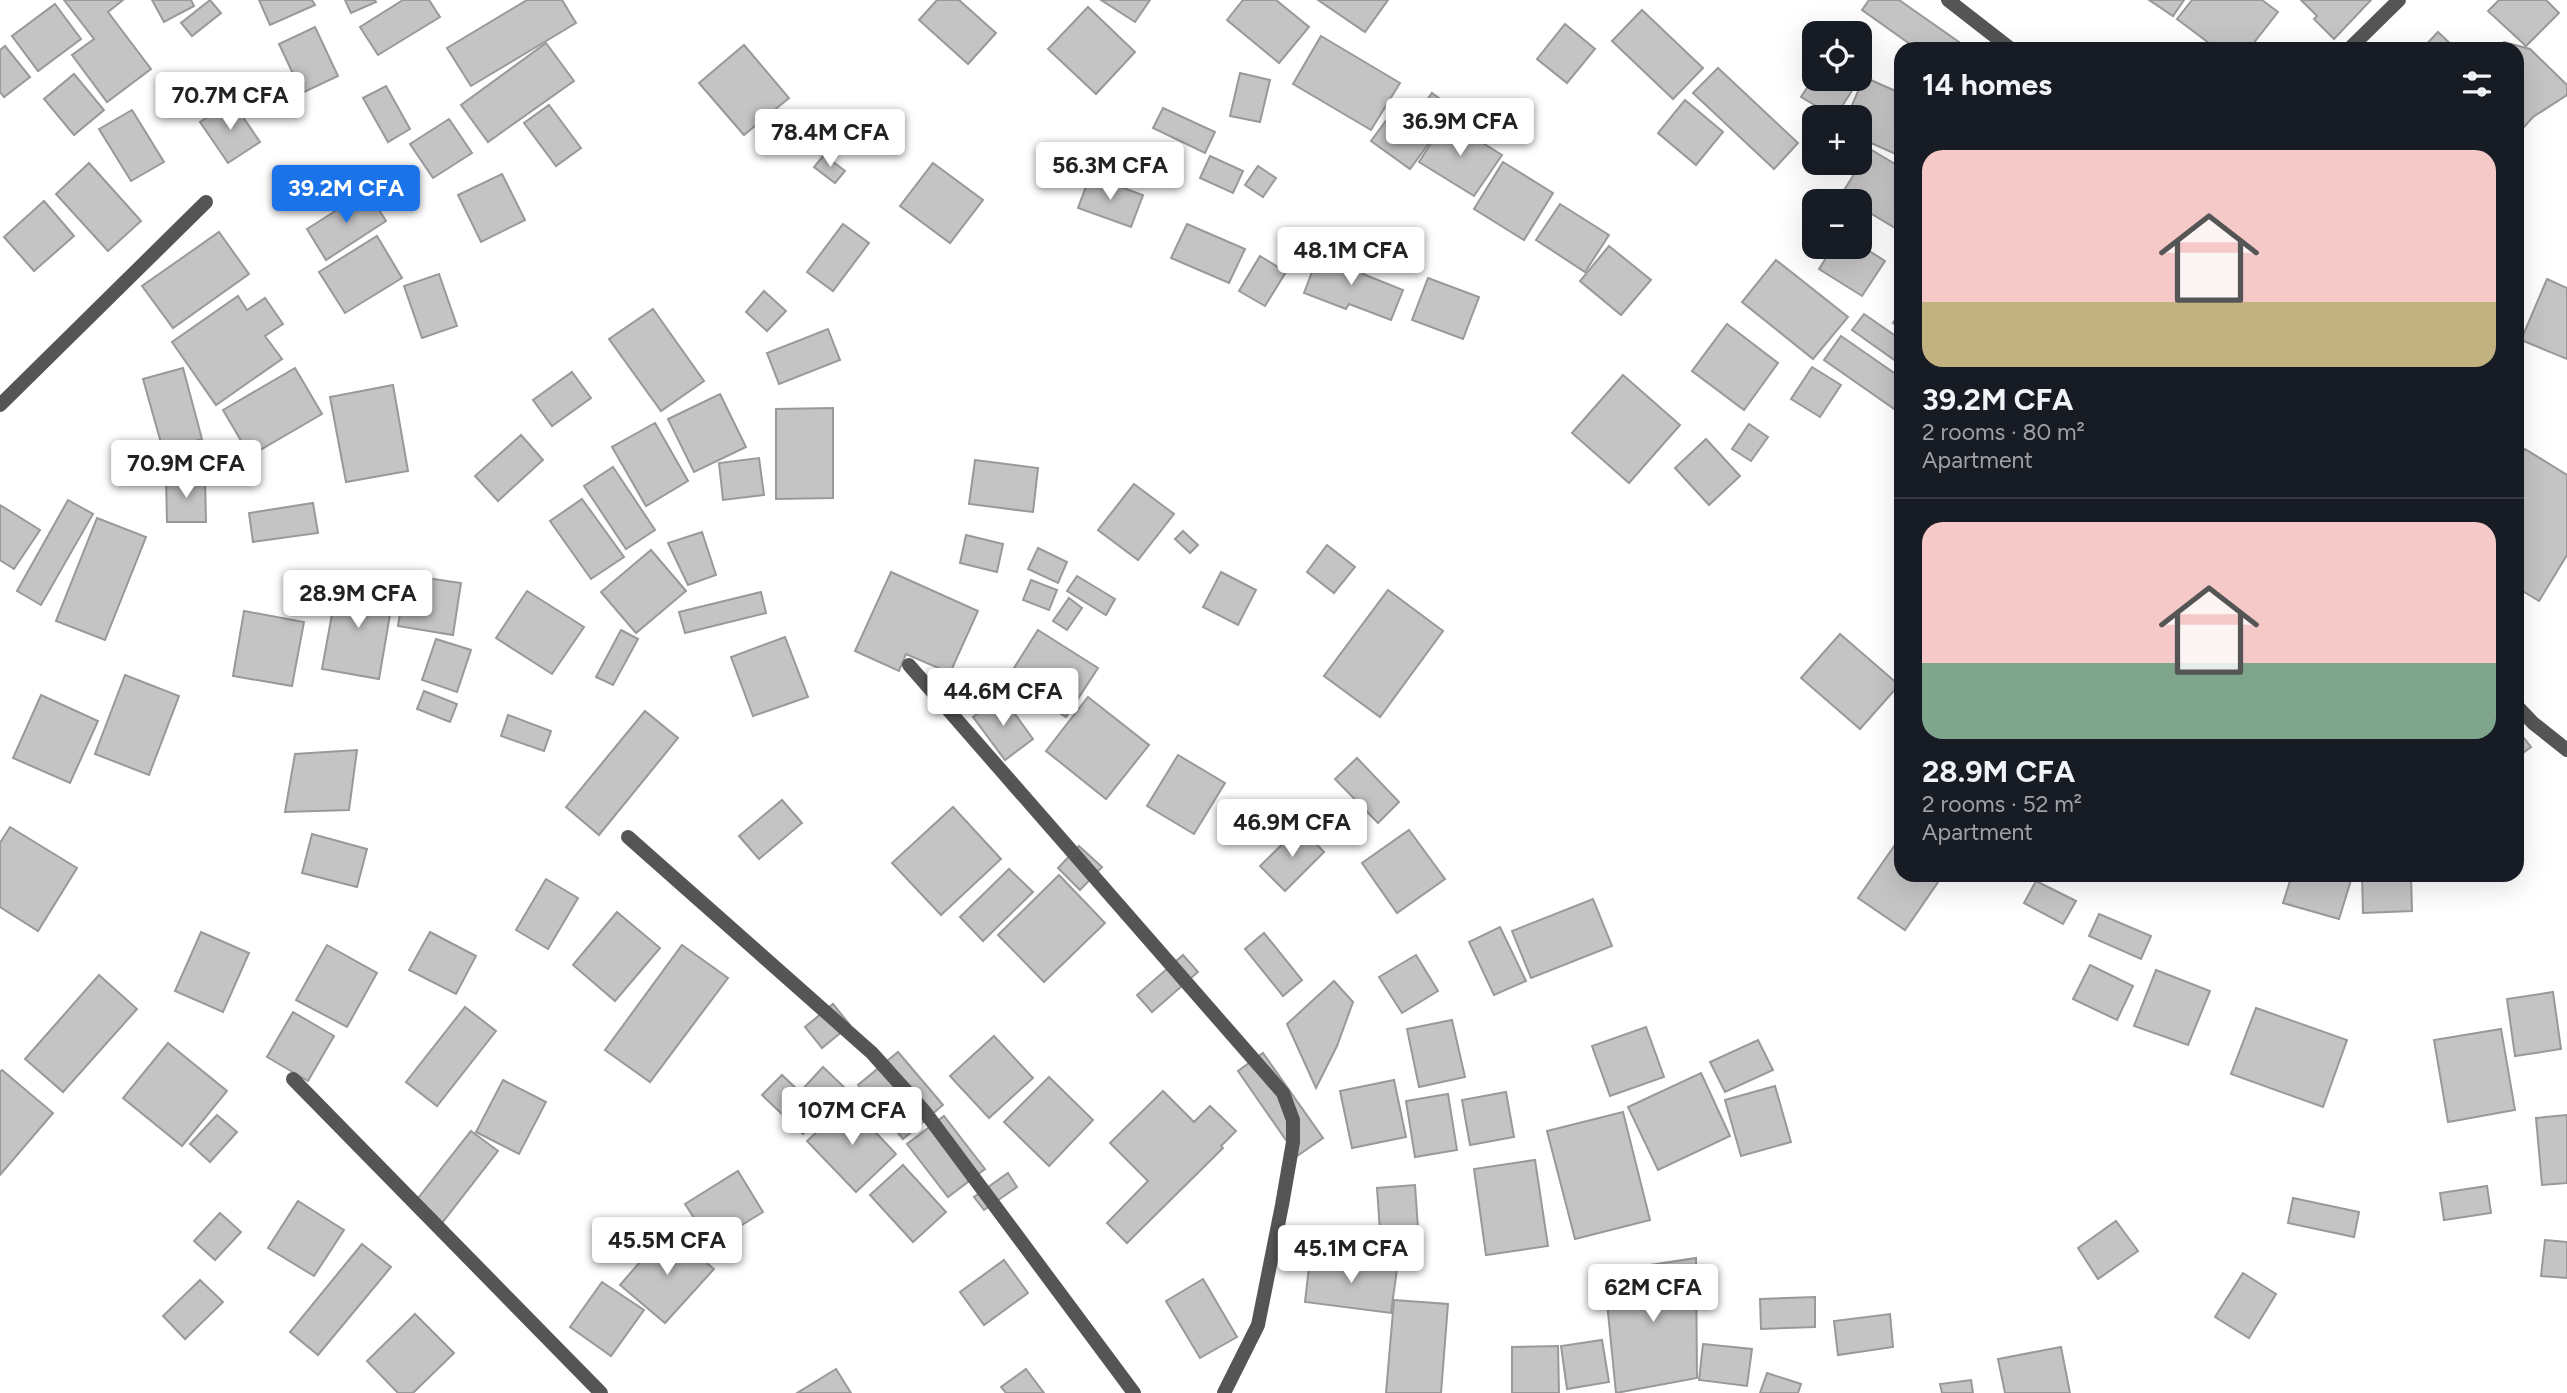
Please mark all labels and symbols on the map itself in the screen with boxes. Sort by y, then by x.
pin: 70.7M CFA [150,72,310,132]
pin: 36.9M CFA [1380,99,1540,158]
pin: 78.4M CFA [750,110,910,169]
pin: 56.3M CFA [1030,142,1190,202]
pin: 39.2M CFA [266,166,426,225]
pin: 48.1M CFA [1271,228,1431,287]
pin: 70.9M CFA [106,440,266,500]
pin: 28.9M CFA [278,570,438,630]
pin: 44.6M CFA [923,668,1083,728]
pin: 46.9M CFA [1212,800,1372,859]
pin: 107M CFA [780,1088,924,1147]
pin: 45.5M CFA [587,1218,747,1277]
pin: 45.1M CFA [1271,1226,1431,1285]
pin: 62M CFA [1588,1264,1718,1324]

